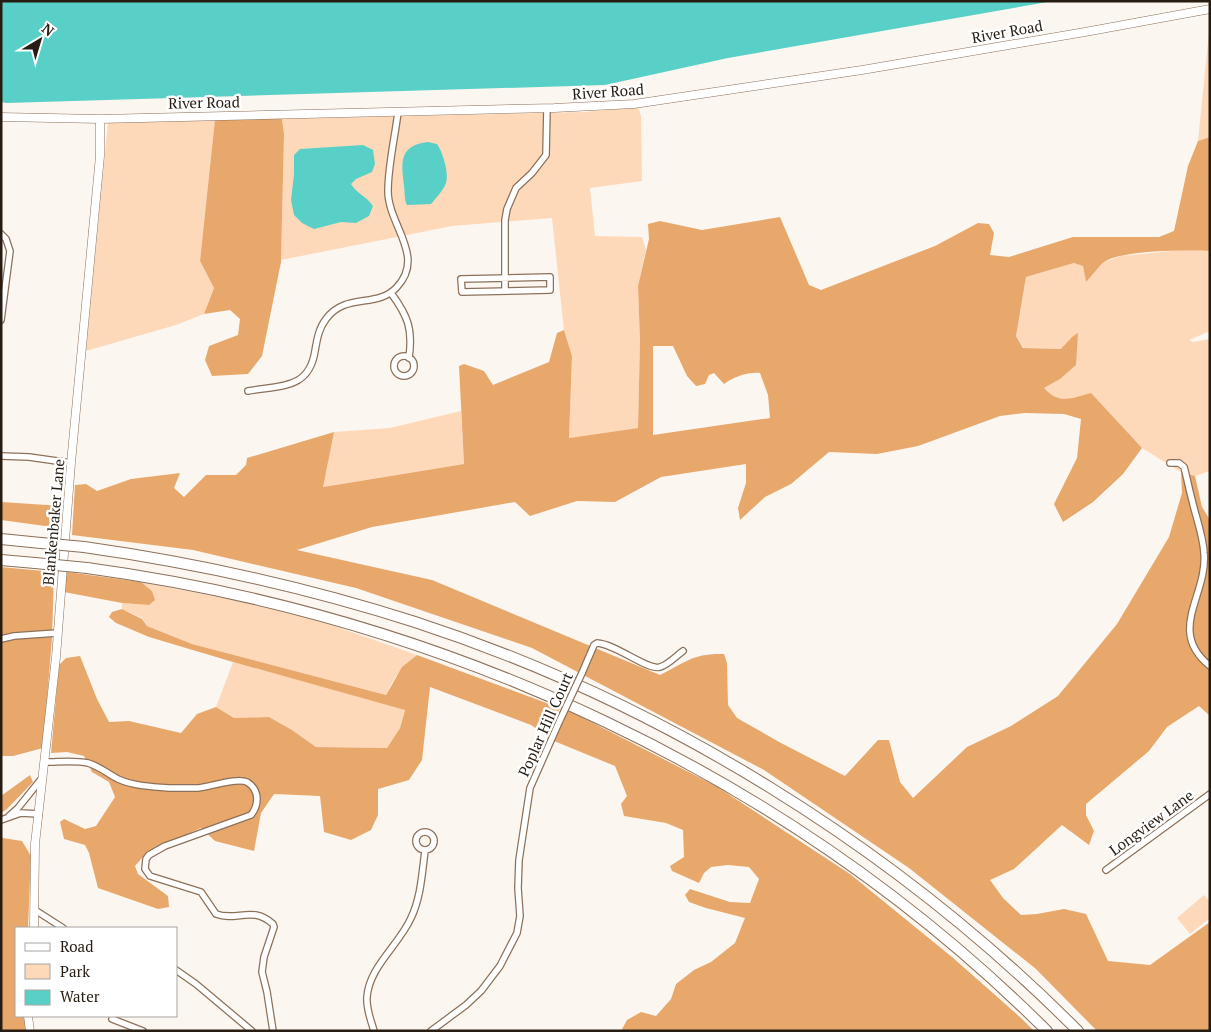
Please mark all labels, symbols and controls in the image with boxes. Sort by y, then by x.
north arrow [15,15,65,65]
street label: River Road [970,15,1044,47]
text: N [38,19,59,40]
street label: River Road [571,79,645,103]
street label: River Road [168,91,240,113]
street label: Blankenbaker Lane [38,458,68,586]
street label: Poplar Hill Court [513,668,577,779]
street label: Longview Lane [1105,785,1197,859]
legend [15,927,178,1017]
text: Road [60,936,93,956]
text: Park [60,961,90,981]
text: Water [60,986,100,1006]

